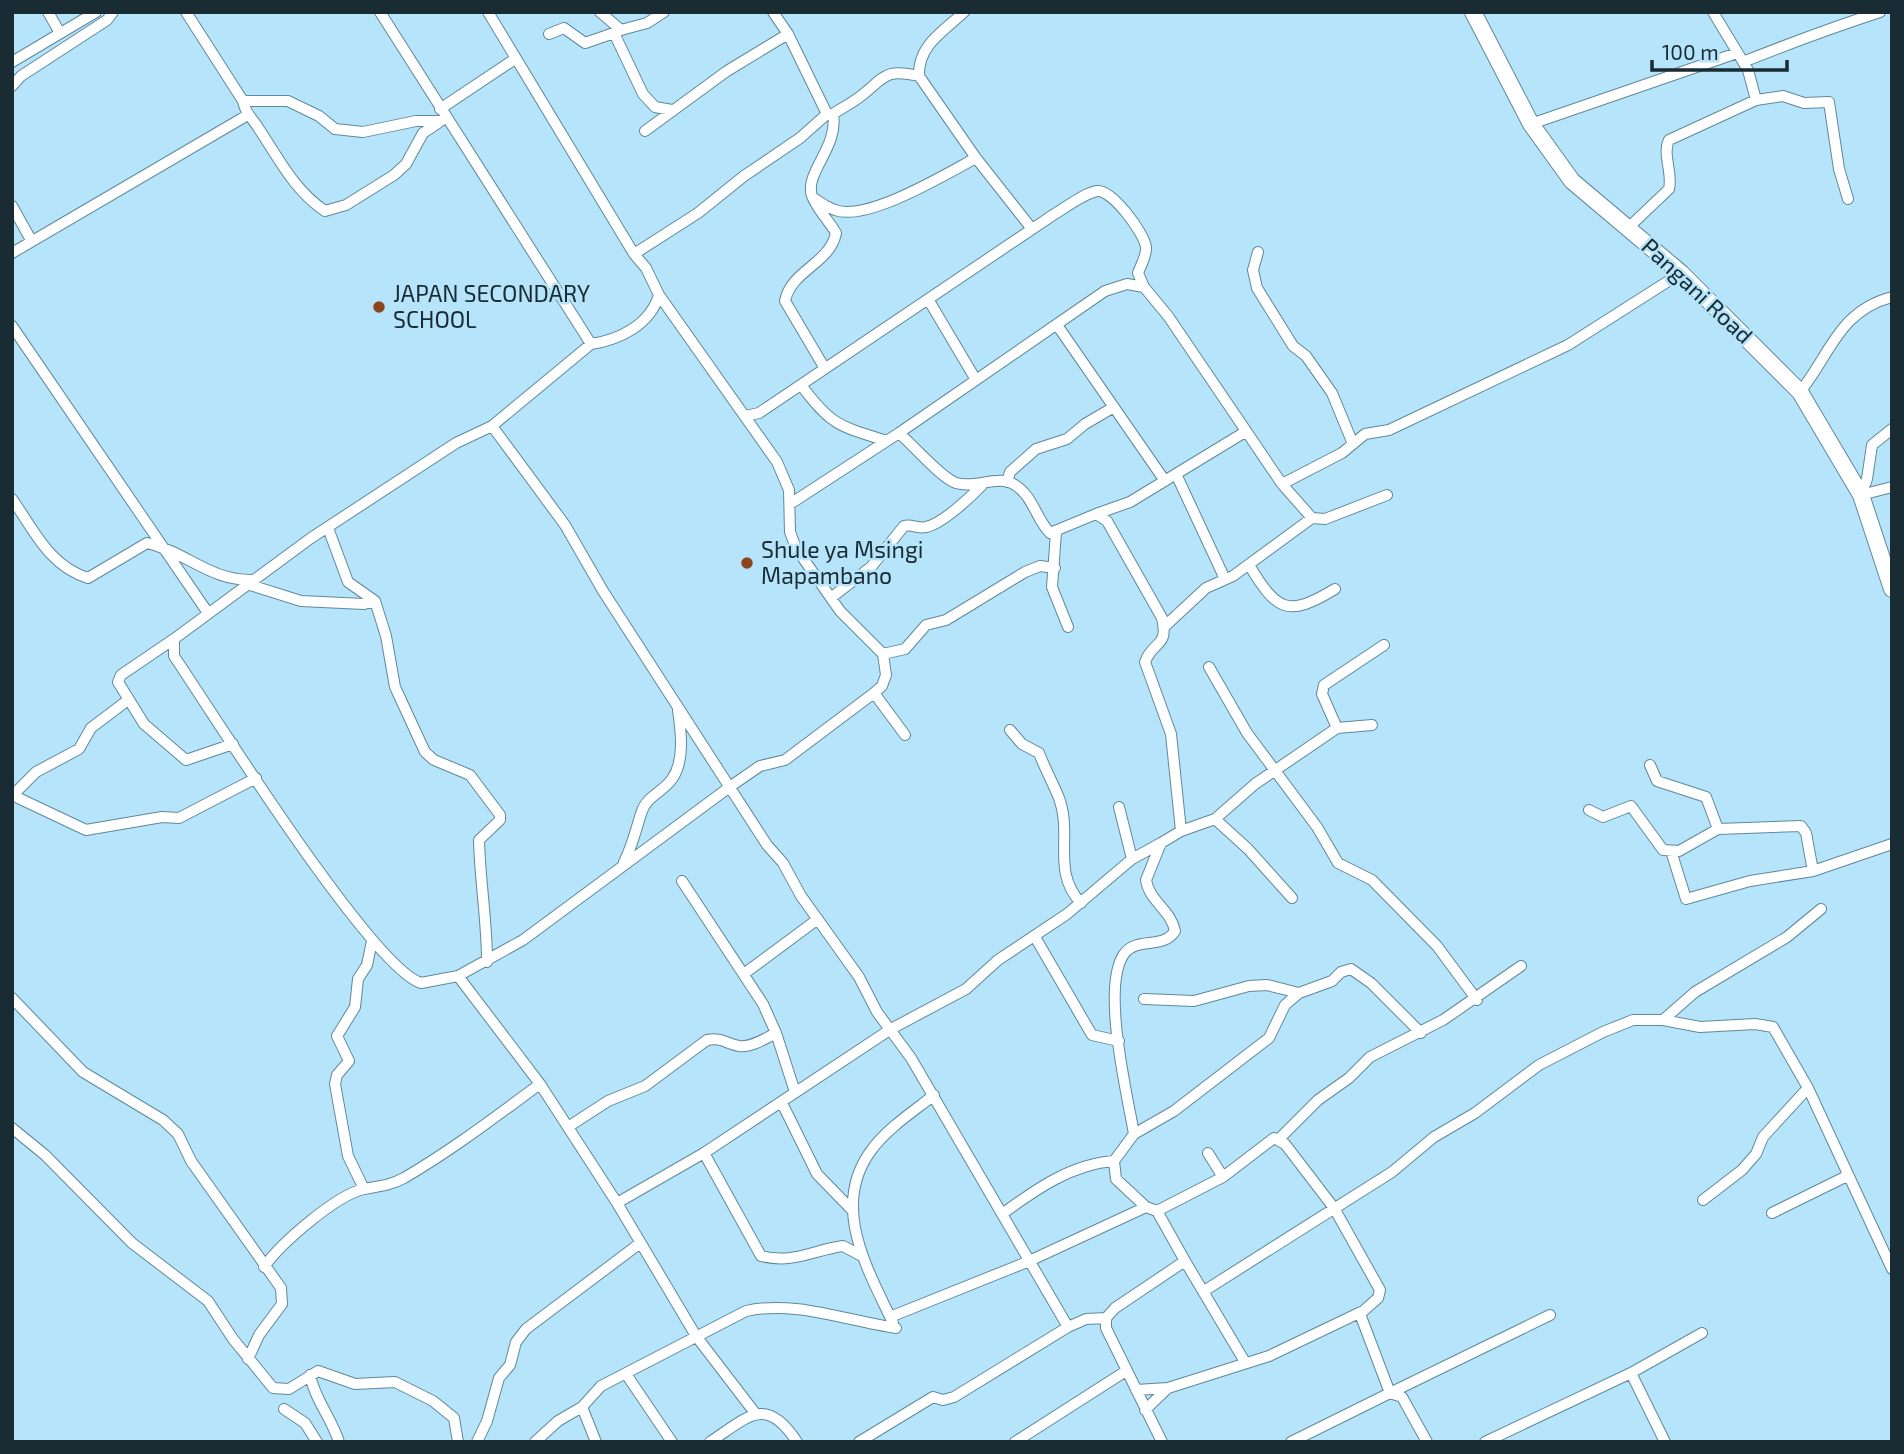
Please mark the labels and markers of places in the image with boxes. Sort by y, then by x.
place label: JAPAN SECONDARY SCHOOL [393,279,590,333]
marker: JAPAN SECONDARY SCHOOL [371,299,387,315]
place label: Shule ya Msingi Mapambano [761,535,923,589]
marker: Shule ya Msingi Mapambano [739,555,755,571]

